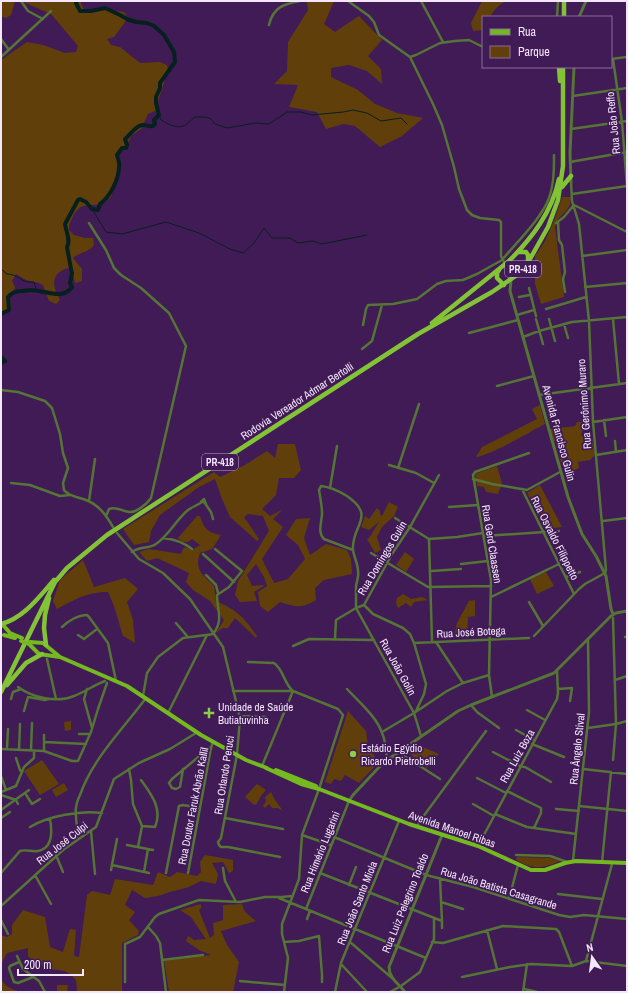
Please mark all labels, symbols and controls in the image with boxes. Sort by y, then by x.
legend [482,16,612,68]
text: Rua [518,24,537,40]
text: Parque [518,44,550,60]
street label: Rua João Reffo [603,91,623,155]
road number: PR-418 [505,261,541,277]
street label: Rodovia Vereador Admar Bertolli [238,359,356,443]
street label: Rua Gerônimo Muraro [574,359,594,449]
street label: Avenida Francisco Gulin [539,382,579,483]
road number: PR-418 [202,454,238,470]
street label: Rua Osvaldo Filippetto [528,494,582,582]
street label: Rua Gerd Claassen [479,504,505,584]
street label: Rua Domingos Gulin [354,518,410,598]
street label: Rua José Botega [436,623,506,641]
street label: Rua João Golin [377,636,419,698]
place label: Unidade de Saúde Butiatuvinha [218,700,293,727]
marker: Unidade de Saúde Butiatuvinha [203,707,215,719]
street label: Rua Ângelo Stival [566,713,588,785]
street label: Rua Luiz Boza [497,727,537,785]
street label: Rua Orlando Peruci [211,735,237,815]
place label: Estádio Egýdio Ricardo Pietrobelli [361,741,436,768]
street label: Rua Doutor Faruk Abrão Kallil [175,746,211,866]
marker: Estádio Egýdio Ricardo Pietrobelli [348,749,358,759]
street label: Avenida Manoel Ribas [406,807,498,851]
street label: Rua Himério Lugarini [297,809,343,895]
street label: Rua José Culpi [33,818,91,868]
street label: Rua Luiz Pelegrino Toaldo [379,851,431,955]
street label: Rua João Santo Miola [334,859,380,947]
street label: Rua João Batista Casagrande [439,864,559,912]
north arrow [572,937,612,977]
text: N [585,940,594,955]
scale bar [18,951,83,977]
text: 200 m [24,957,51,973]

